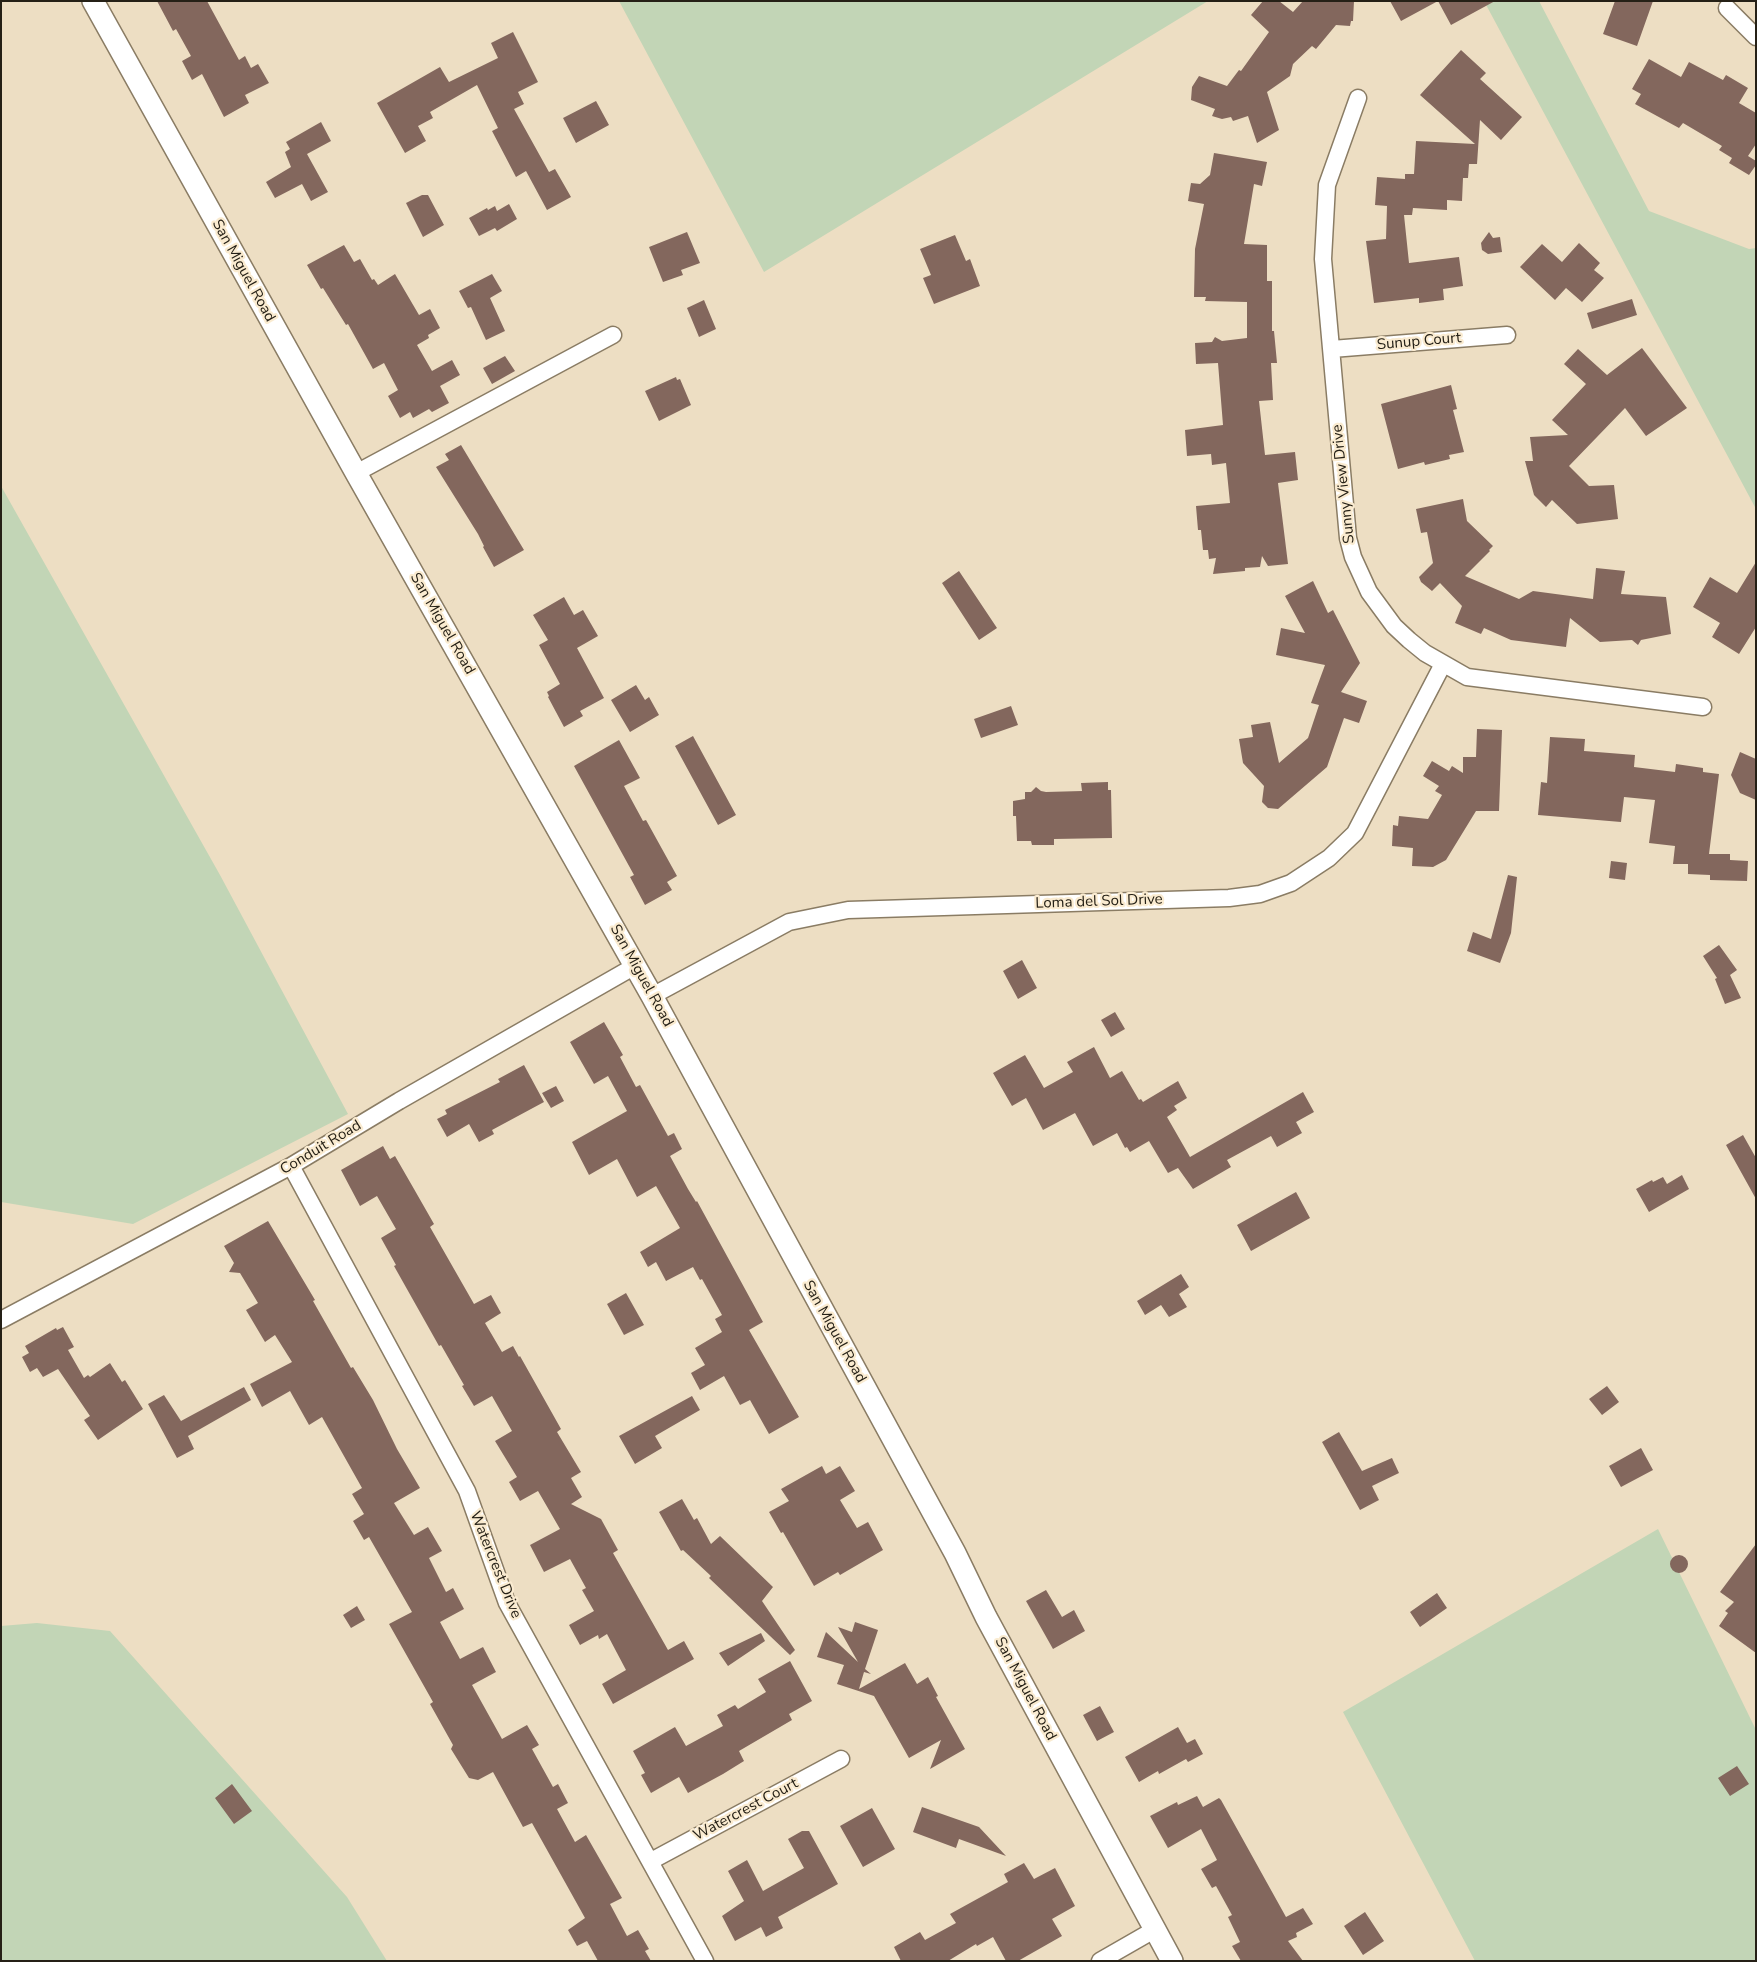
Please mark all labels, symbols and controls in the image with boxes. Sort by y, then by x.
street label: San Miguel Road [207,217,279,325]
street label: Sunup Court [1376,329,1462,355]
street label: Sunny View Drive [1329,423,1359,545]
street label: San Miguel Road [406,570,478,678]
street label: Loma del Sol Drive [1035,891,1163,913]
street label: San Miguel Road [605,922,677,1030]
street label: Conduit Road [277,1117,365,1179]
street label: San Miguel Road [798,1278,870,1386]
street label: Watercrest Drive [465,1509,525,1621]
street label: San Miguel Road [990,1634,1060,1744]
street label: Watercrest Court [691,1775,801,1845]

